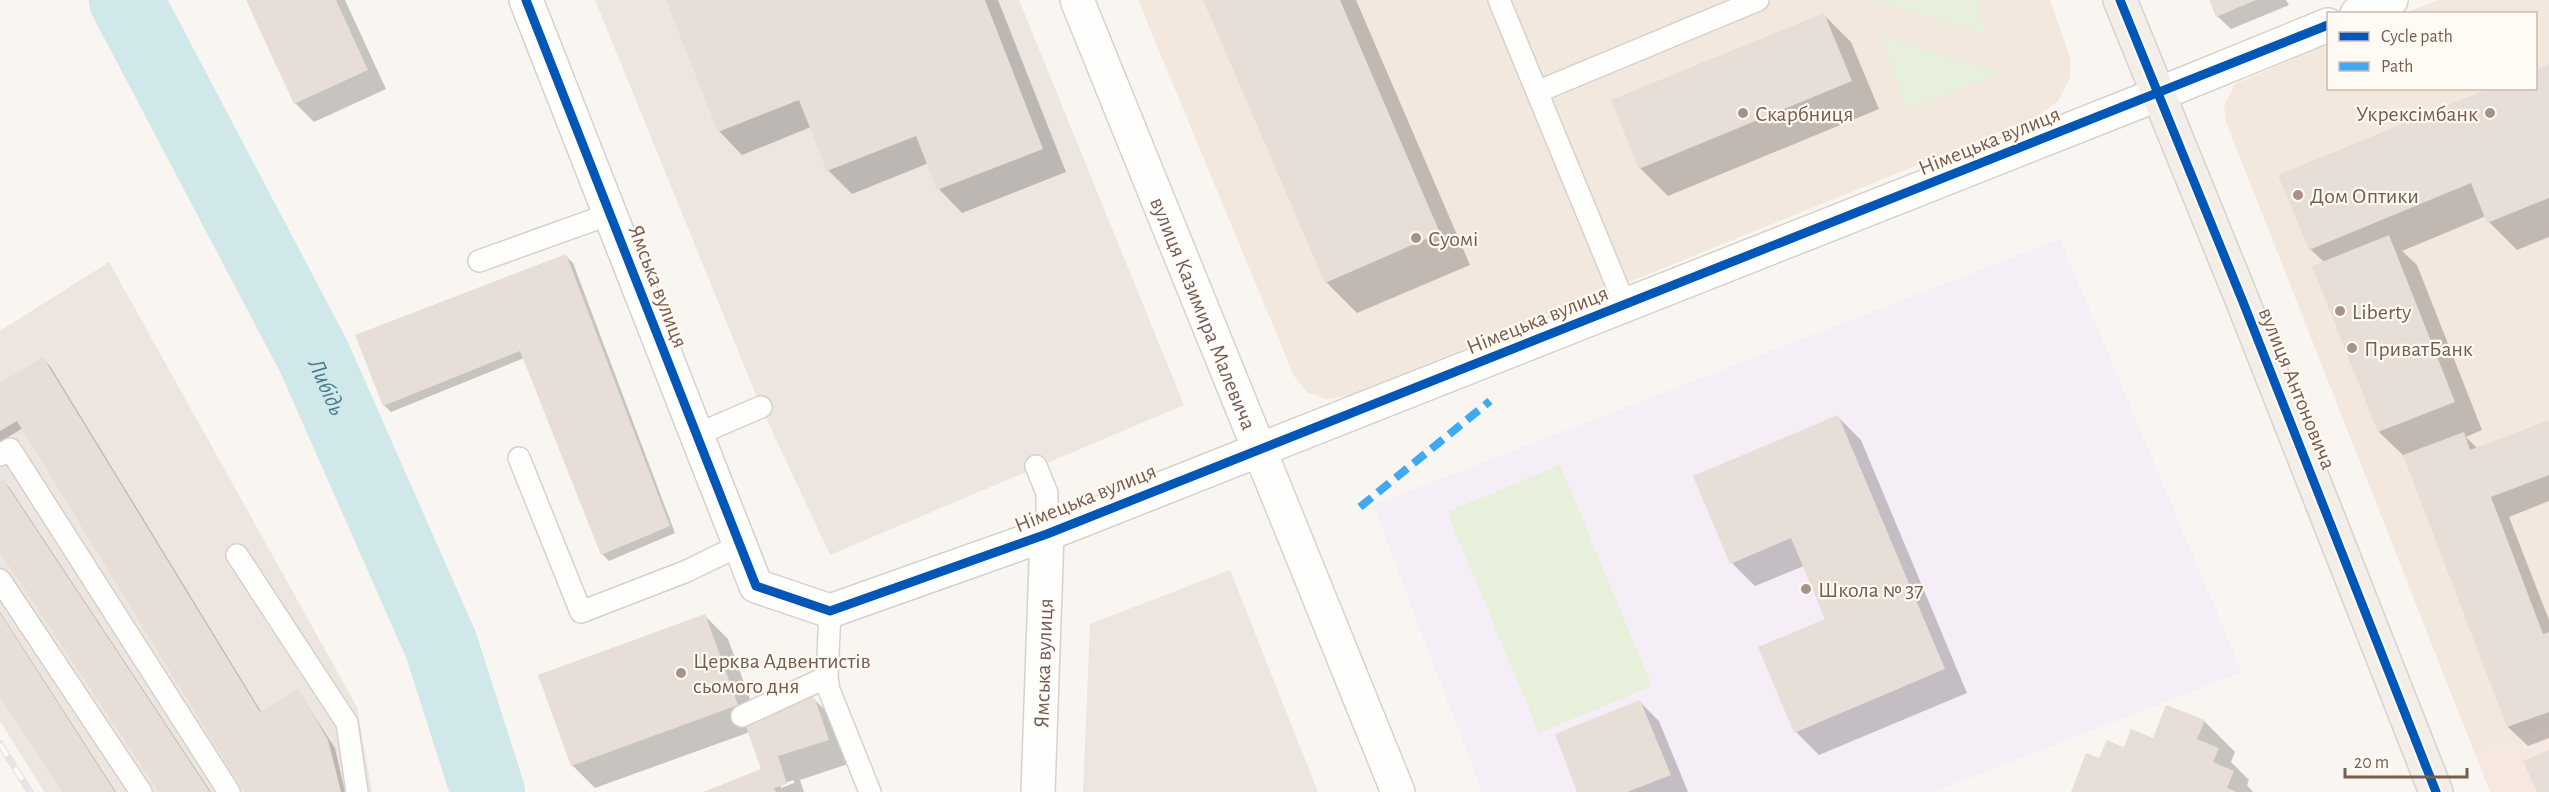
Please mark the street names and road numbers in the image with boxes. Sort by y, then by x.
street label: Німецька вулиця [1915,102,2063,179]
street label: вулиця Казимира Малевича [1146,194,1260,433]
street label: Ямська вулиця [625,222,692,351]
street label: Німецька вулиця [1463,281,1611,358]
street label: вулиця Антоновича [2255,304,2340,473]
street label: Німецька вулиця [1011,459,1159,536]
street label: Ямська вулиця [1030,598,1057,728]

